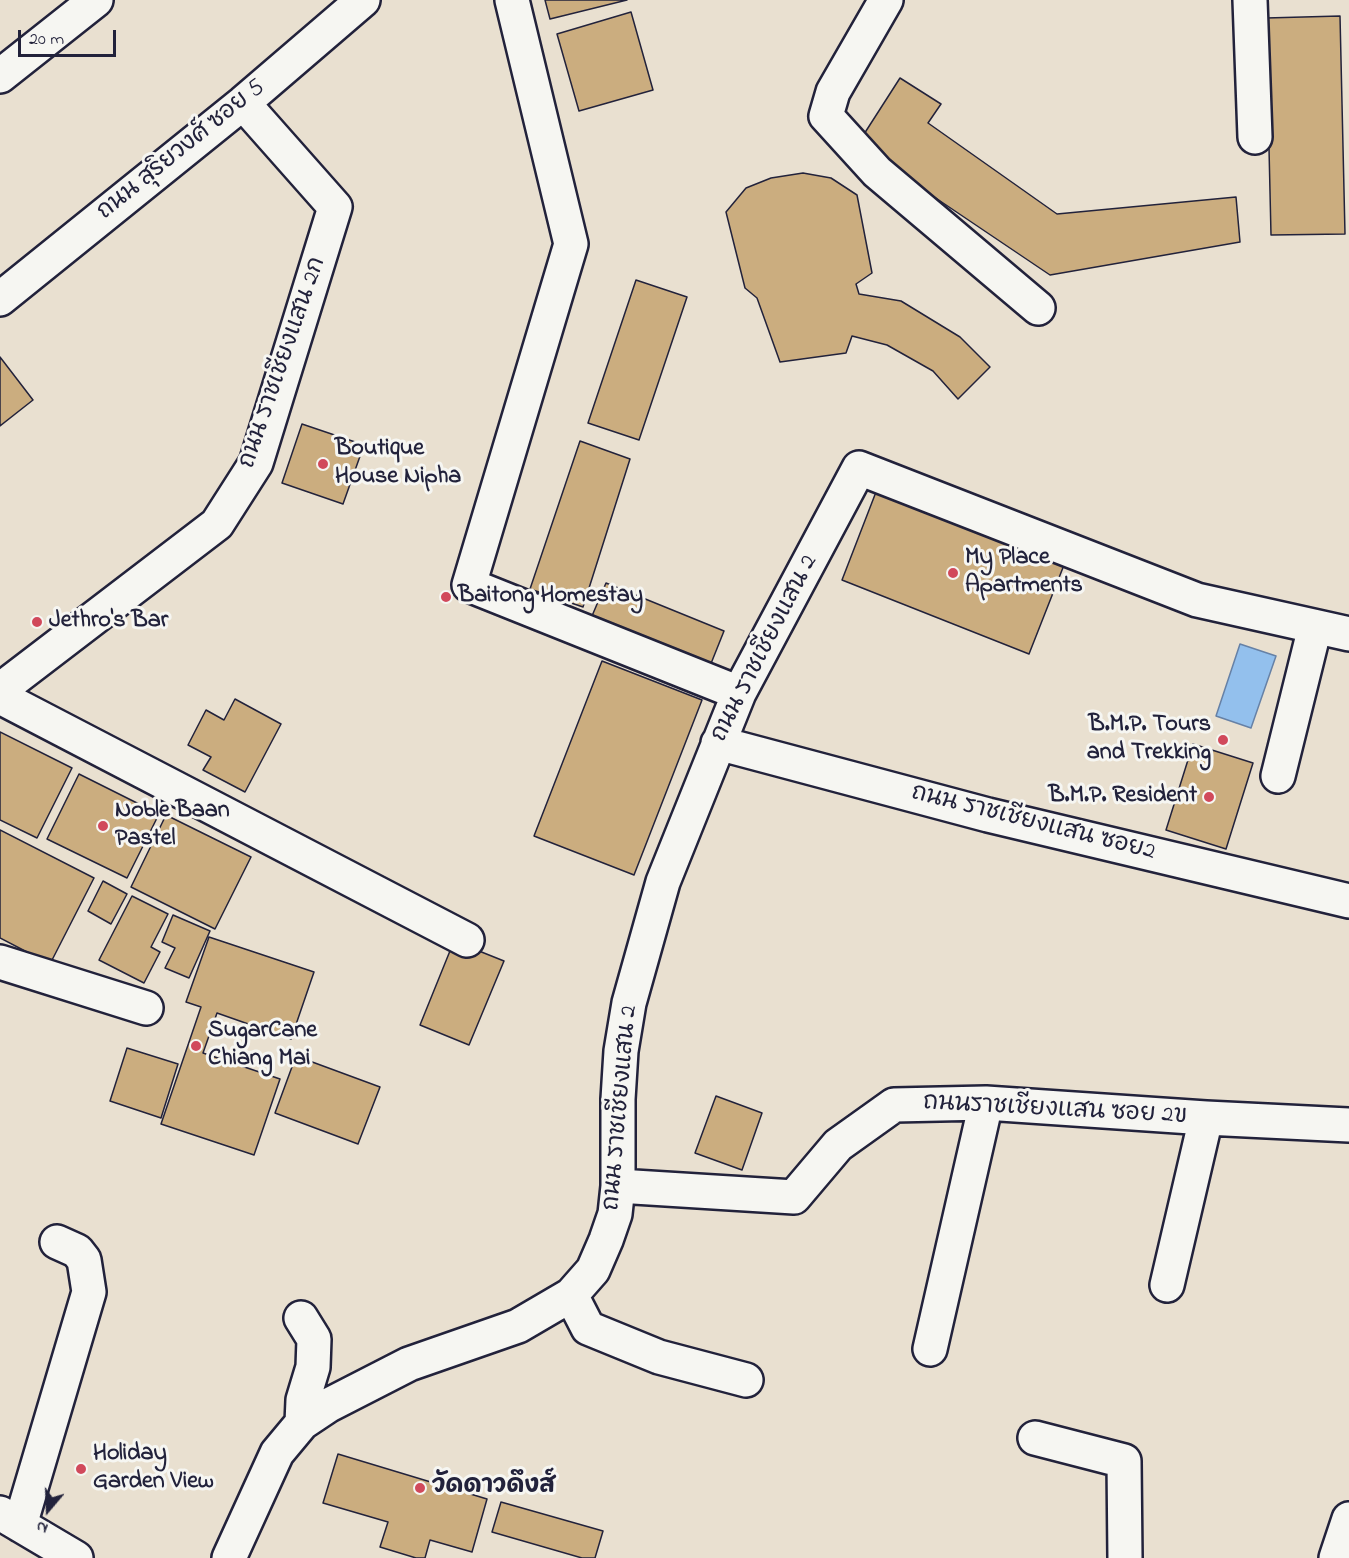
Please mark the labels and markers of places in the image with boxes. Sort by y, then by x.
place label: Boutique House Nipha [335,436,461,492]
marker: Boutique House Nipha [316,457,330,471]
place label: My Place Apartments [965,545,1083,601]
marker: My Place Apartments [946,566,960,580]
place label: Baitong Homestay [458,583,643,611]
marker: Baitong Homestay [439,590,453,604]
place label: Jethro's Bar [49,608,168,636]
marker: Jethro's Bar [30,615,44,629]
place label: B.M.P. Tours and Trekking [1087,712,1211,768]
marker: B.M.P. Tours and Trekking [1216,733,1230,747]
place label: B.M.P. Resident [1048,783,1197,811]
marker: B.M.P. Resident [1202,790,1216,804]
place label: Noble Baan Pastel [115,798,230,854]
marker: Noble Baan Pastel [96,819,110,833]
place label: SugarCane Chiang Mai [208,1018,317,1074]
marker: SugarCane Chiang Mai [189,1039,203,1053]
place label: Holiday Garden View [93,1441,214,1497]
marker: Holiday Garden View [74,1462,88,1476]
place label: วัดดาวดึงส์ [432,1474,555,1502]
marker: วัดดาวดึงส์ [413,1481,427,1495]

